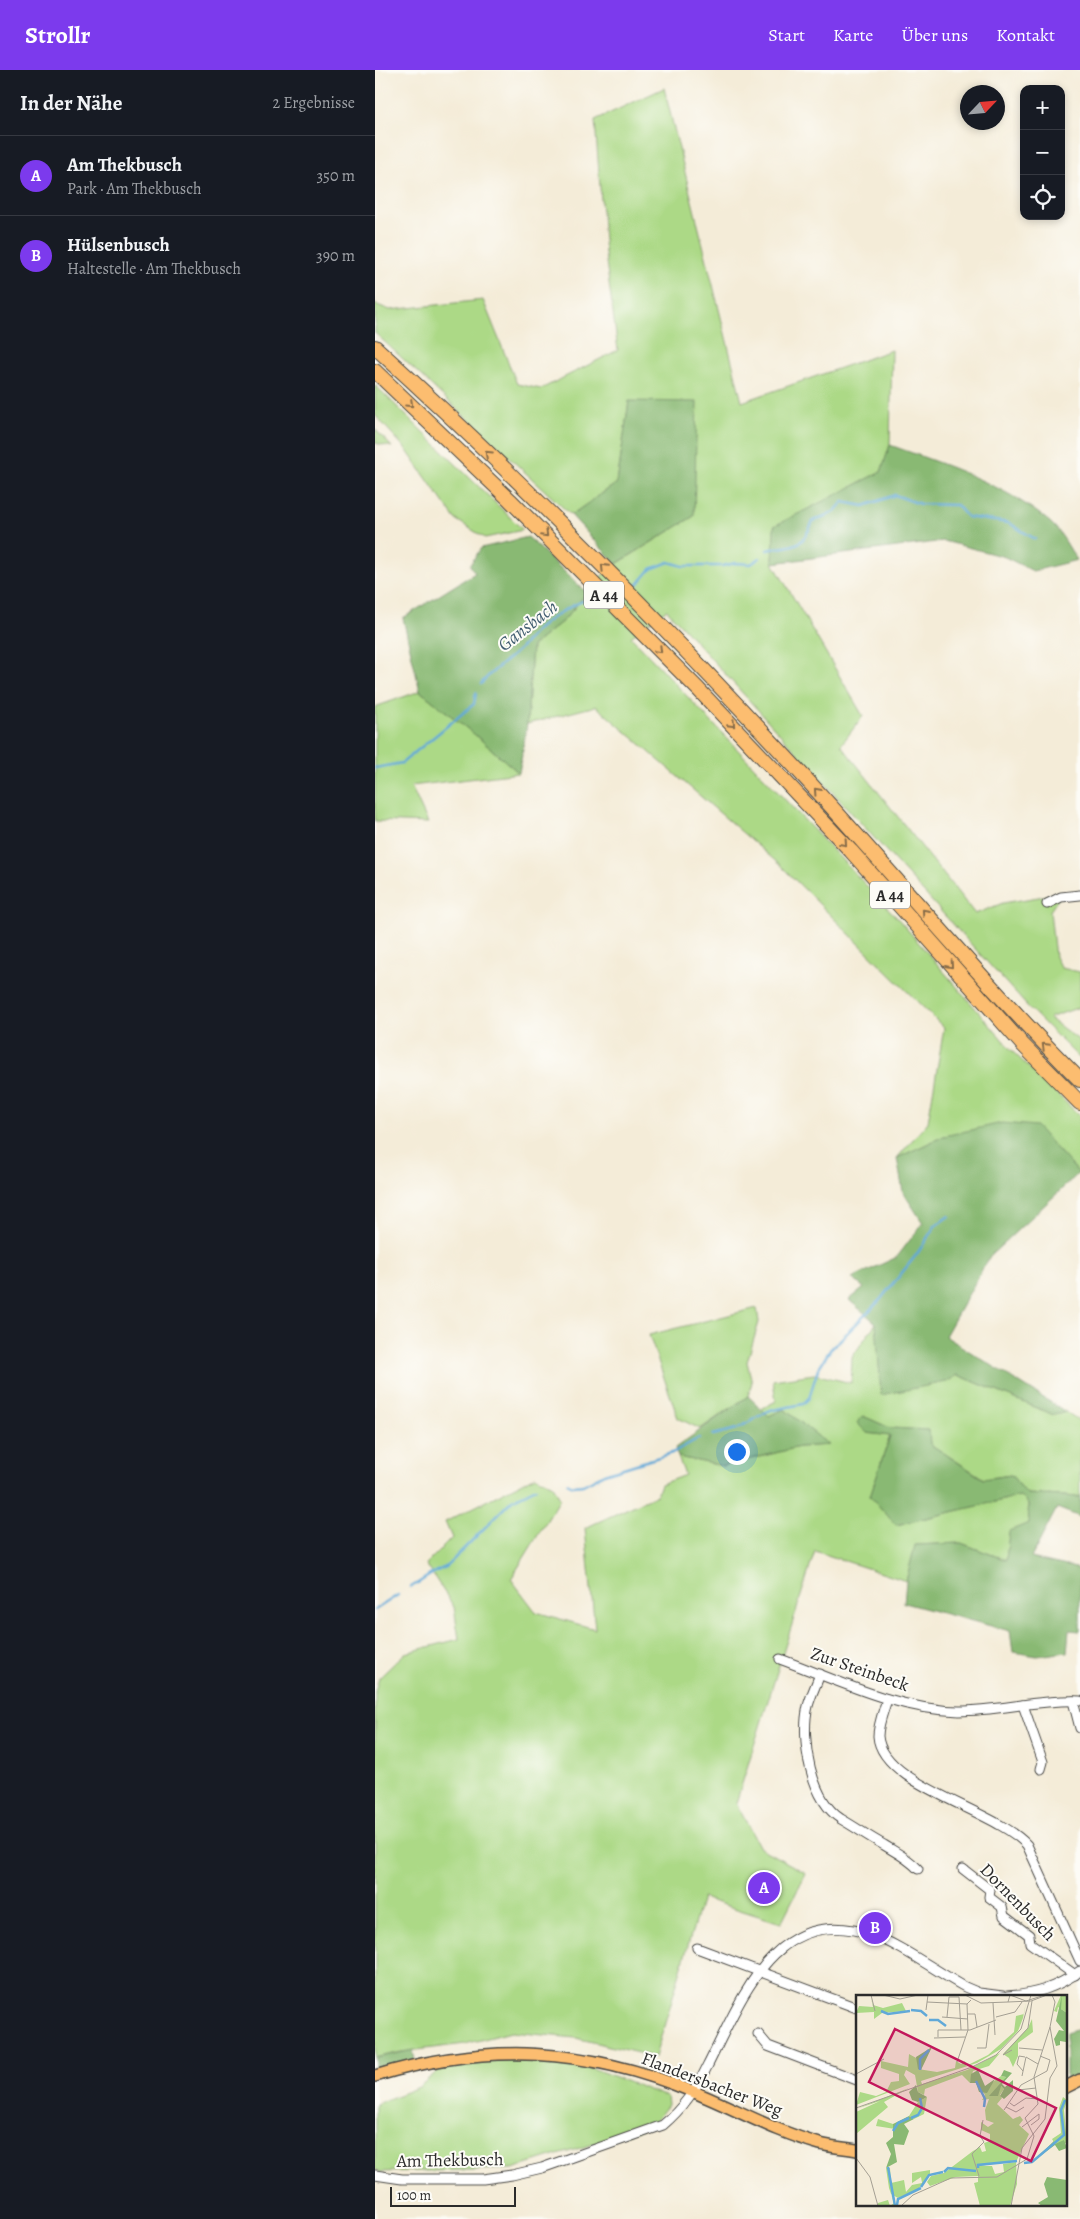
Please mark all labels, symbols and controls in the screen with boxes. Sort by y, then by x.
text: Strollr [25,19,90,51]
text: Start [768,23,805,47]
text: Karte [833,23,873,47]
text: Über uns [901,23,968,47]
text: Kontakt [996,23,1055,47]
north arrow [960,85,1005,130]
map controls [1020,85,1065,220]
button: + [1020,85,1065,130]
text: In der Nähe [20,89,122,117]
text: 2 Ergebnisse [273,92,355,114]
button: − [1020,130,1065,175]
text: Am Thekbusch [67,152,182,178]
text: A [31,165,41,187]
text: 350 m [316,165,355,187]
button: locate [1020,175,1065,220]
text: Park · Am Thekbusch [67,178,202,200]
text: Hülsenbusch [67,232,170,258]
text: B [31,245,41,267]
text: 390 m [316,245,355,267]
text: Haltestelle · Am Thekbusch [67,258,241,280]
one-way arrow [405,398,414,407]
one-way arrow [485,451,494,460]
one-way arrow [539,529,548,538]
one-way arrow [601,564,610,573]
road number: A 44 [584,582,624,608]
water label: Gansbach [492,594,563,657]
one-way arrow [653,644,662,653]
one-way arrow [726,719,735,728]
one-way arrow [814,787,823,796]
one-way arrow [838,837,847,846]
road number: A 44 [870,882,910,908]
one-way arrow [921,909,930,918]
one-way arrow [945,960,954,969]
one-way arrow [1042,1042,1051,1051]
your location [724,1439,750,1465]
street label: Zur Steinbeck [808,1641,912,1697]
street label: Dornenbusch [975,1858,1062,1946]
pin: A [748,1869,780,1907]
pin: B [859,1909,891,1947]
inset map [856,1995,1067,2206]
street label: Flandersbacher Weg [638,2046,786,2122]
street label: Am Thekbusch [395,2147,504,2173]
scale bar [390,2184,516,2207]
text: 100 m [397,2186,431,2205]

